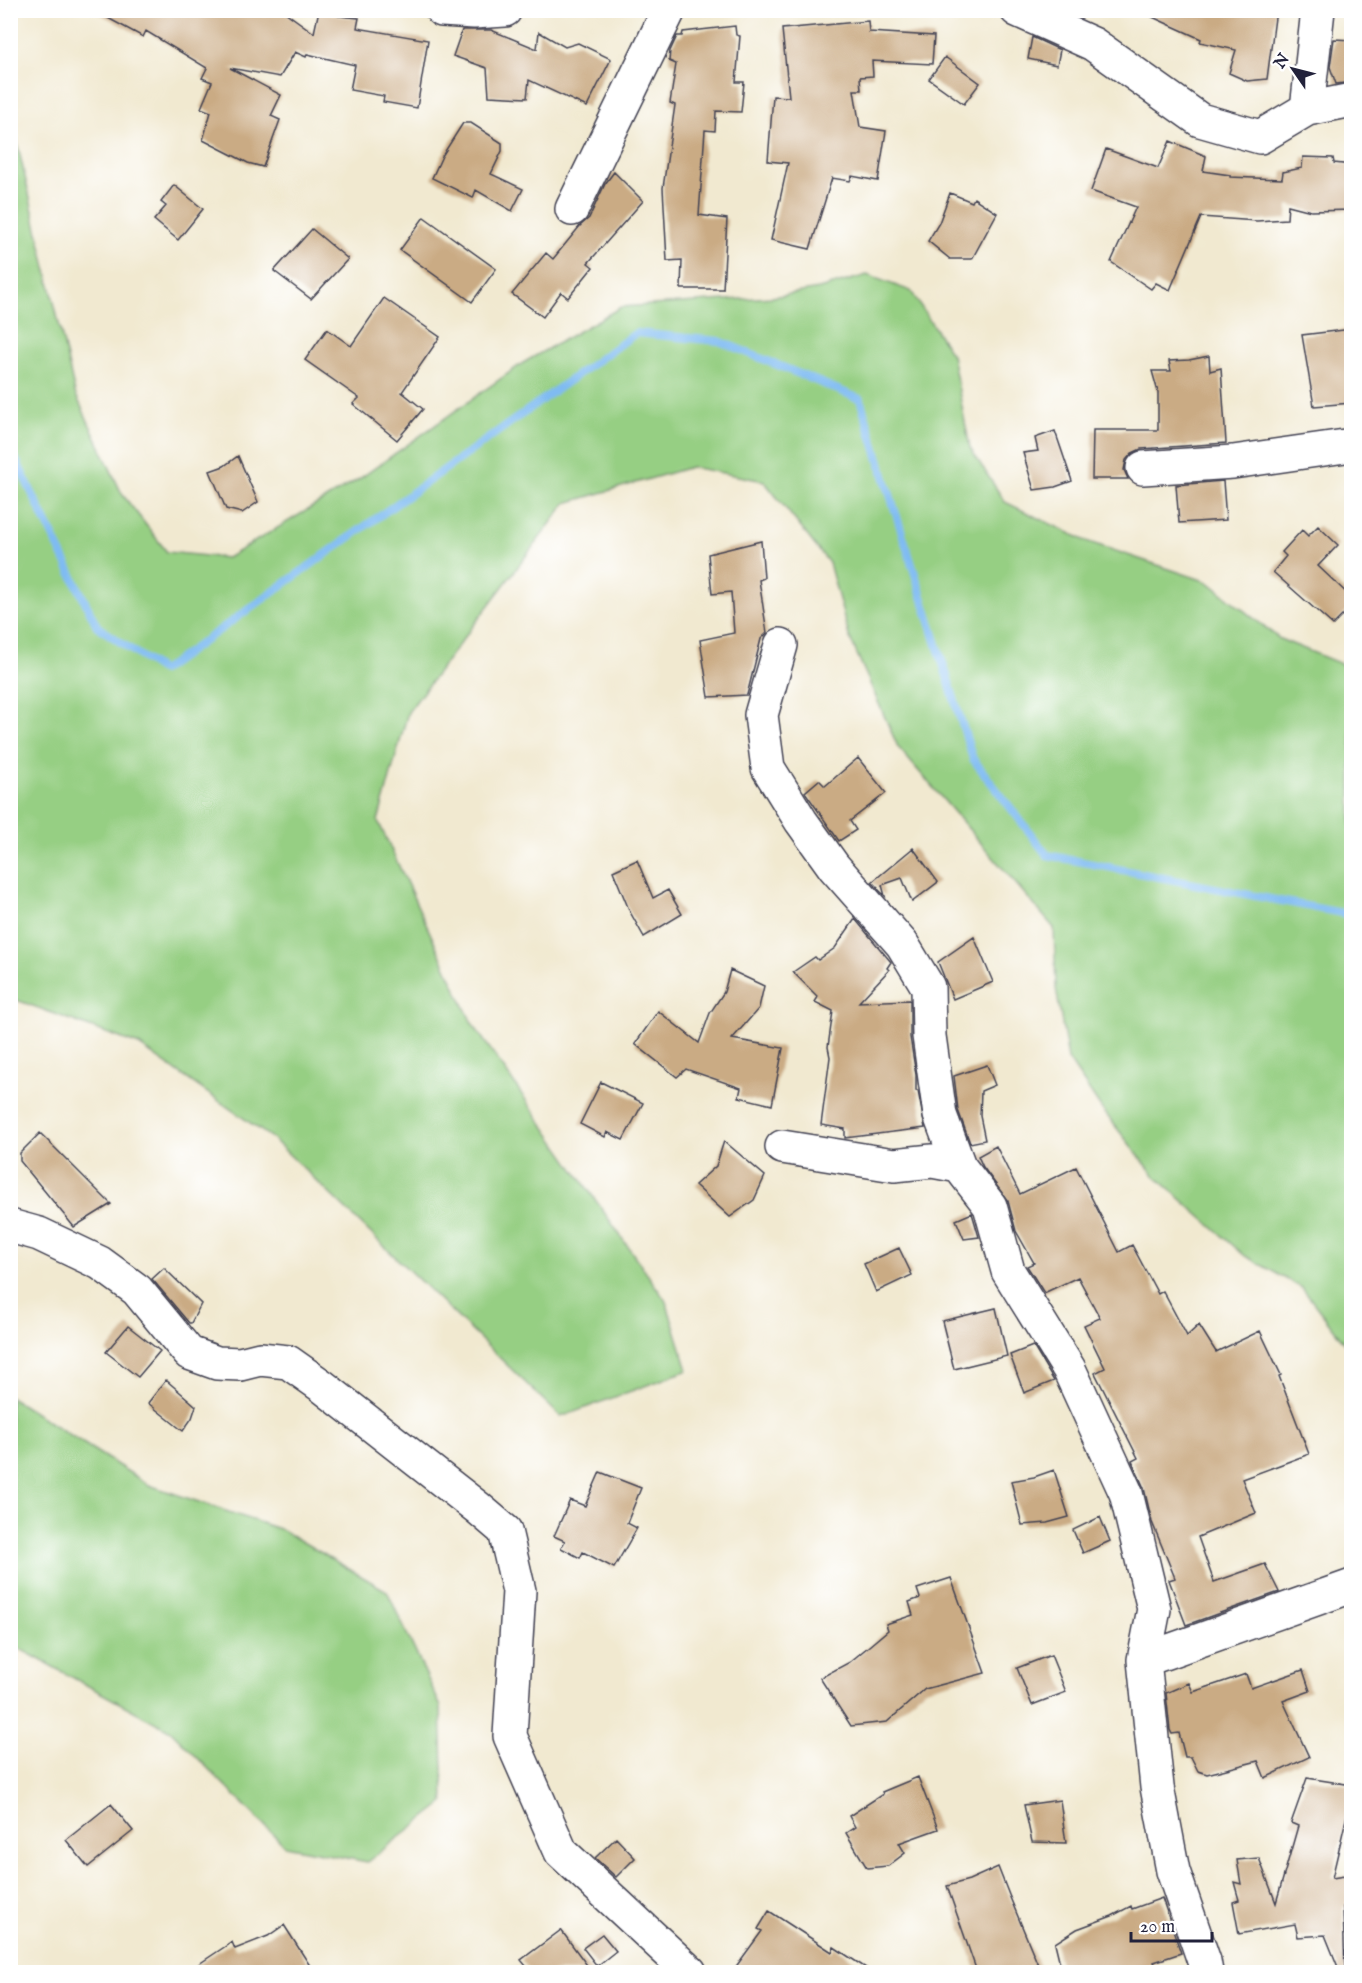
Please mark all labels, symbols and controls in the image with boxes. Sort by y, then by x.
north arrow [1263,39,1323,99]
text: N [1270,50,1295,74]
scale bar [1131,1905,1212,1943]
text: 20 m [1140,1916,1175,1939]

